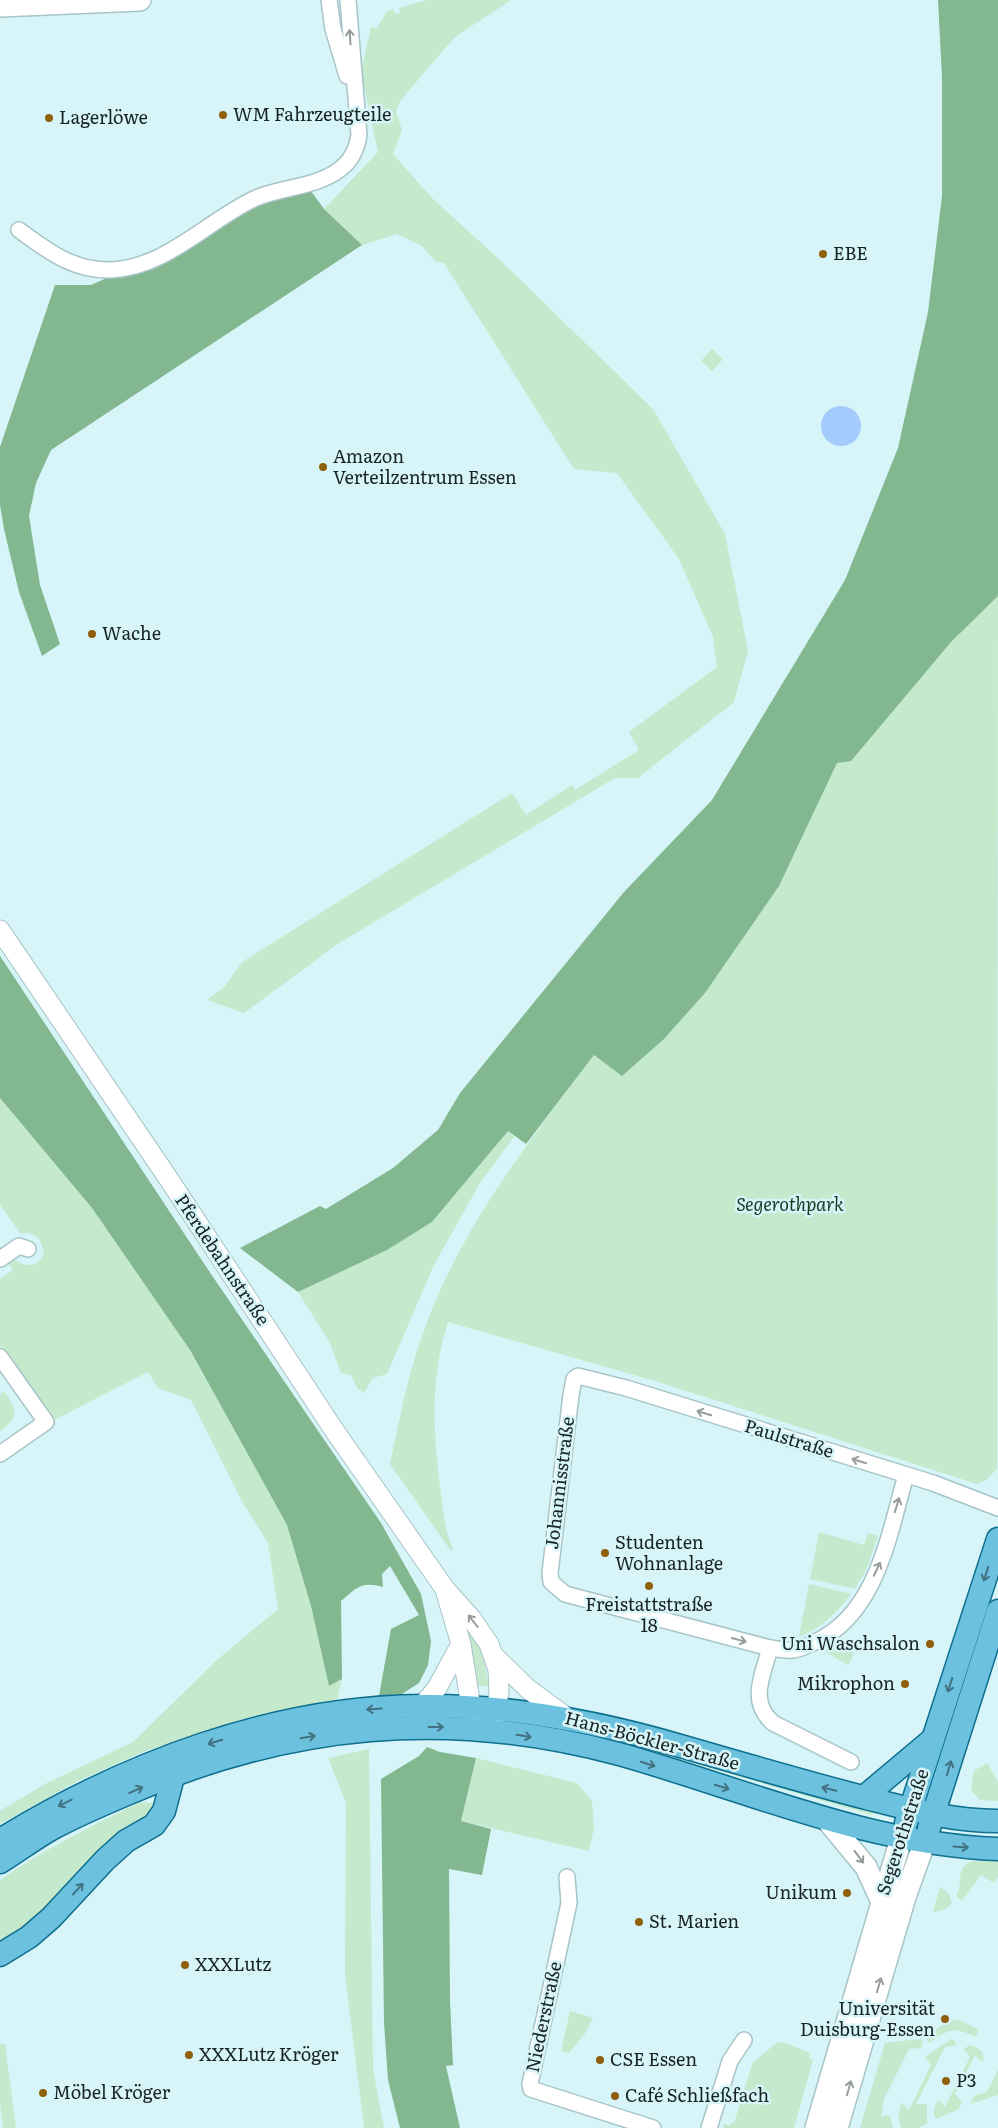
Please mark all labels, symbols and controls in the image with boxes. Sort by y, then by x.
one-way arrow [345,30,354,46]
place label: WM Fahrzeugteile [233,100,391,127]
place label: Lagerlöwe [59,103,148,130]
marker: WM Fahrzeugteile [217,109,229,121]
marker: Lagerlöwe [43,112,55,124]
place label: EBE [833,239,868,266]
marker: EBE [817,248,829,260]
place label: Amazon Verteilzentrum Essen [333,442,517,490]
marker: Amazon Verteilzentrum Essen [317,461,329,473]
place label: Wache [102,619,161,646]
marker: Wache [86,628,98,640]
street label: Pferdebahnstraße [169,1188,277,1330]
park label: Segerothpark [736,1190,844,1217]
one-way arrow [697,1407,713,1417]
street label: Paulstraße [741,1411,837,1464]
street label: Johannisstraße [537,1415,580,1551]
one-way arrow [852,1456,868,1466]
one-way arrow [893,1497,903,1513]
place label: Studenten Wohnanlage [615,1528,723,1576]
marker: Studenten Wohnanlage [599,1547,611,1559]
one-way arrow [873,1562,882,1577]
one-way arrow [981,1566,991,1582]
marker: Freistattstraße 18 [643,1580,655,1592]
place label: Freistattstraße 18 [585,1590,713,1638]
one-way arrow [467,1615,478,1628]
place label: Uni Waschsalon [781,1629,920,1656]
one-way arrow [730,1636,746,1645]
marker: Uni Waschsalon [924,1638,936,1650]
place label: Mikrophon [797,1669,895,1696]
one-way arrow [945,1677,954,1692]
marker: Mikrophon [899,1678,911,1690]
street label: Hans-Böckler-Straße [562,1703,743,1776]
one-way arrow [366,1704,382,1714]
one-way arrow [427,1722,443,1732]
one-way arrow [299,1731,315,1741]
one-way arrow [516,1731,532,1741]
one-way arrow [207,1737,223,1747]
one-way arrow [640,1760,655,1769]
one-way arrow [945,1761,955,1777]
street label: Segerothstraße [868,1765,935,1898]
one-way arrow [714,1783,730,1793]
one-way arrow [128,1784,143,1794]
one-way arrow [822,1784,838,1793]
one-way arrow [58,1799,73,1808]
one-way arrow [953,1842,969,1851]
one-way arrow [854,1850,864,1864]
place label: Unikum [765,1878,837,1905]
one-way arrow [72,1883,84,1895]
marker: Unikum [841,1887,853,1899]
place label: St. Marien [649,1907,739,1934]
marker: St. Marien [633,1916,645,1928]
place label: XXXLutz [195,1950,271,1977]
marker: XXXLutz [179,1959,191,1971]
street label: Niederstraße [518,1959,567,2075]
one-way arrow [875,1977,885,1993]
place label: Universität Duisburg-Essen [800,1994,936,2042]
marker: Universität Duisburg-Essen [939,2013,951,2025]
place label: XXXLutz Kröger [199,2040,339,2067]
place label: CSE Essen [610,2045,697,2072]
marker: XXXLutz Kröger [183,2049,195,2061]
marker: CSE Essen [594,2054,606,2066]
place label: P3 [956,2066,977,2093]
marker: P3 [940,2075,952,2087]
place label: Möbel Kröger [53,2078,171,2105]
place label: Café Schließfach [625,2081,769,2108]
one-way arrow [844,2081,854,2097]
marker: Möbel Kröger [37,2087,49,2099]
marker: Café Schließfach [609,2090,621,2102]

